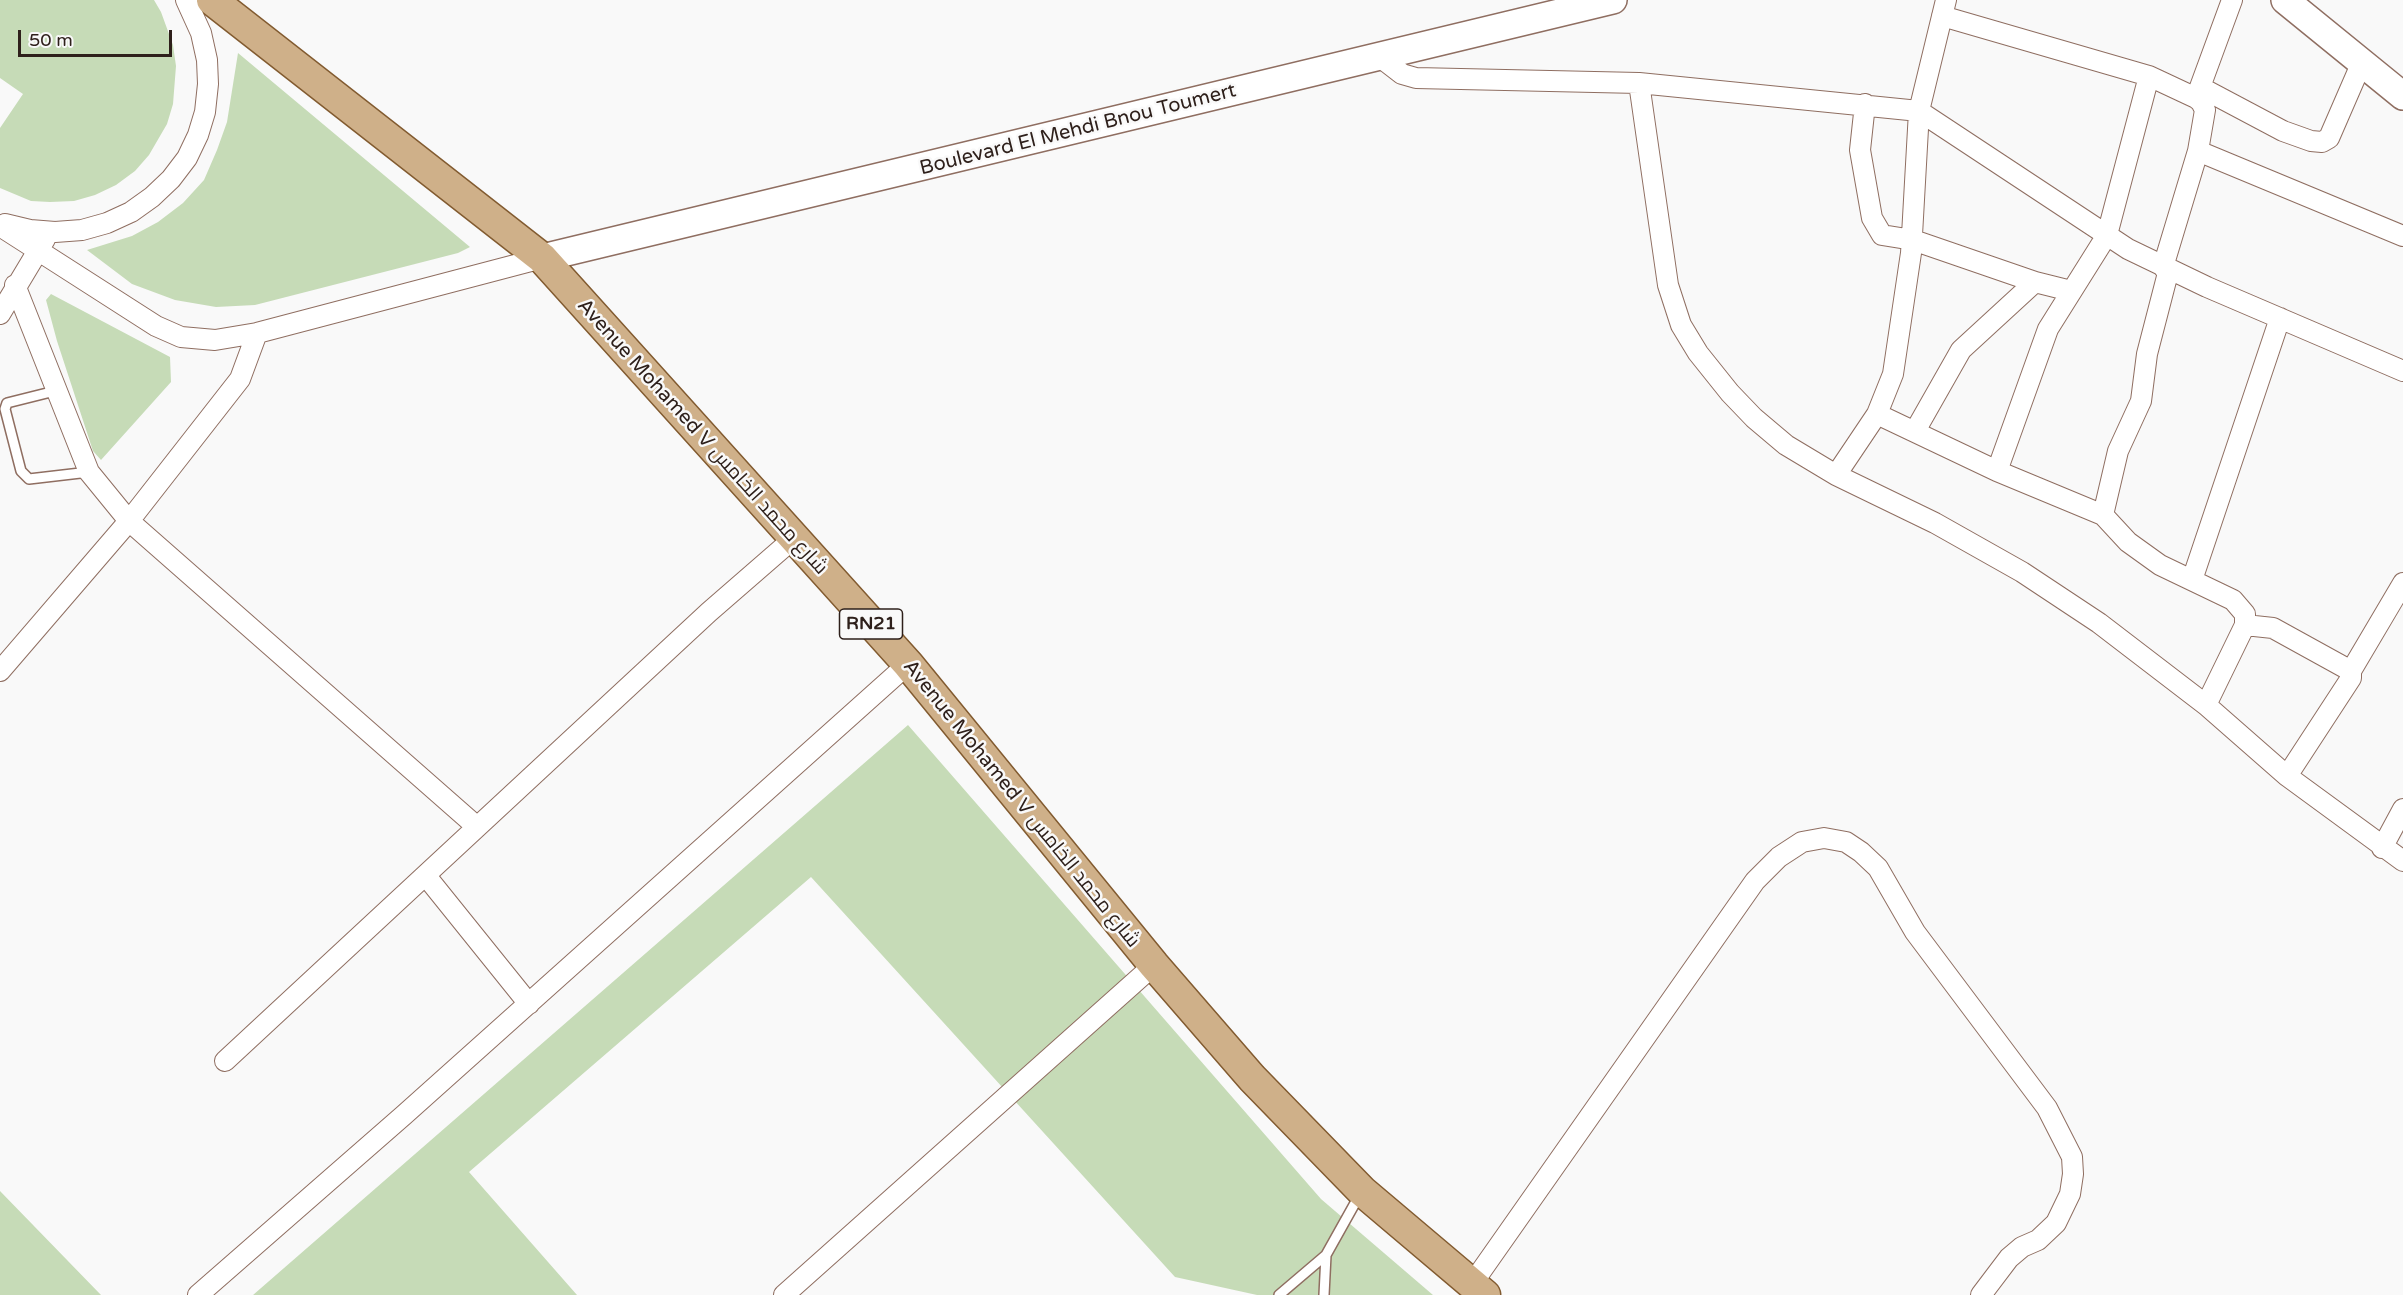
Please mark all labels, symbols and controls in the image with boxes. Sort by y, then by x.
scale bar [21,18,176,56]
text: 50 m [29,29,73,51]
street label: Boulevard El Mehdi Bnou Toumert [917,79,1239,181]
street label: Avenue Mohamed V شارع محمد الخامس [572,294,832,580]
road number: RN21 [840,609,902,639]
street label: Avenue Mohamed V شارع محمد الخامس [898,655,1144,953]

